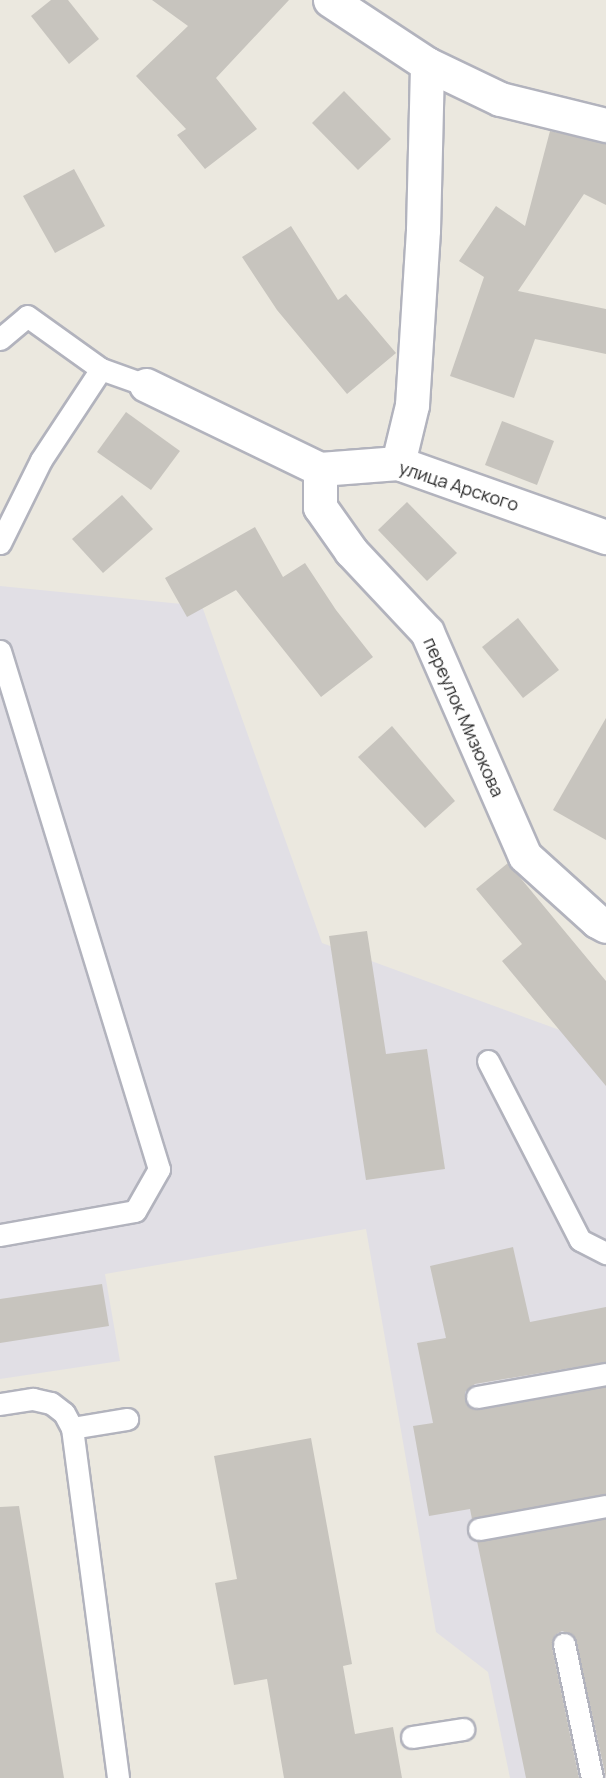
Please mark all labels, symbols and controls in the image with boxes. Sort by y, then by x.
street label: улица Арского [396,456,522,516]
street label: переулок Мизюкова [419,634,509,800]

